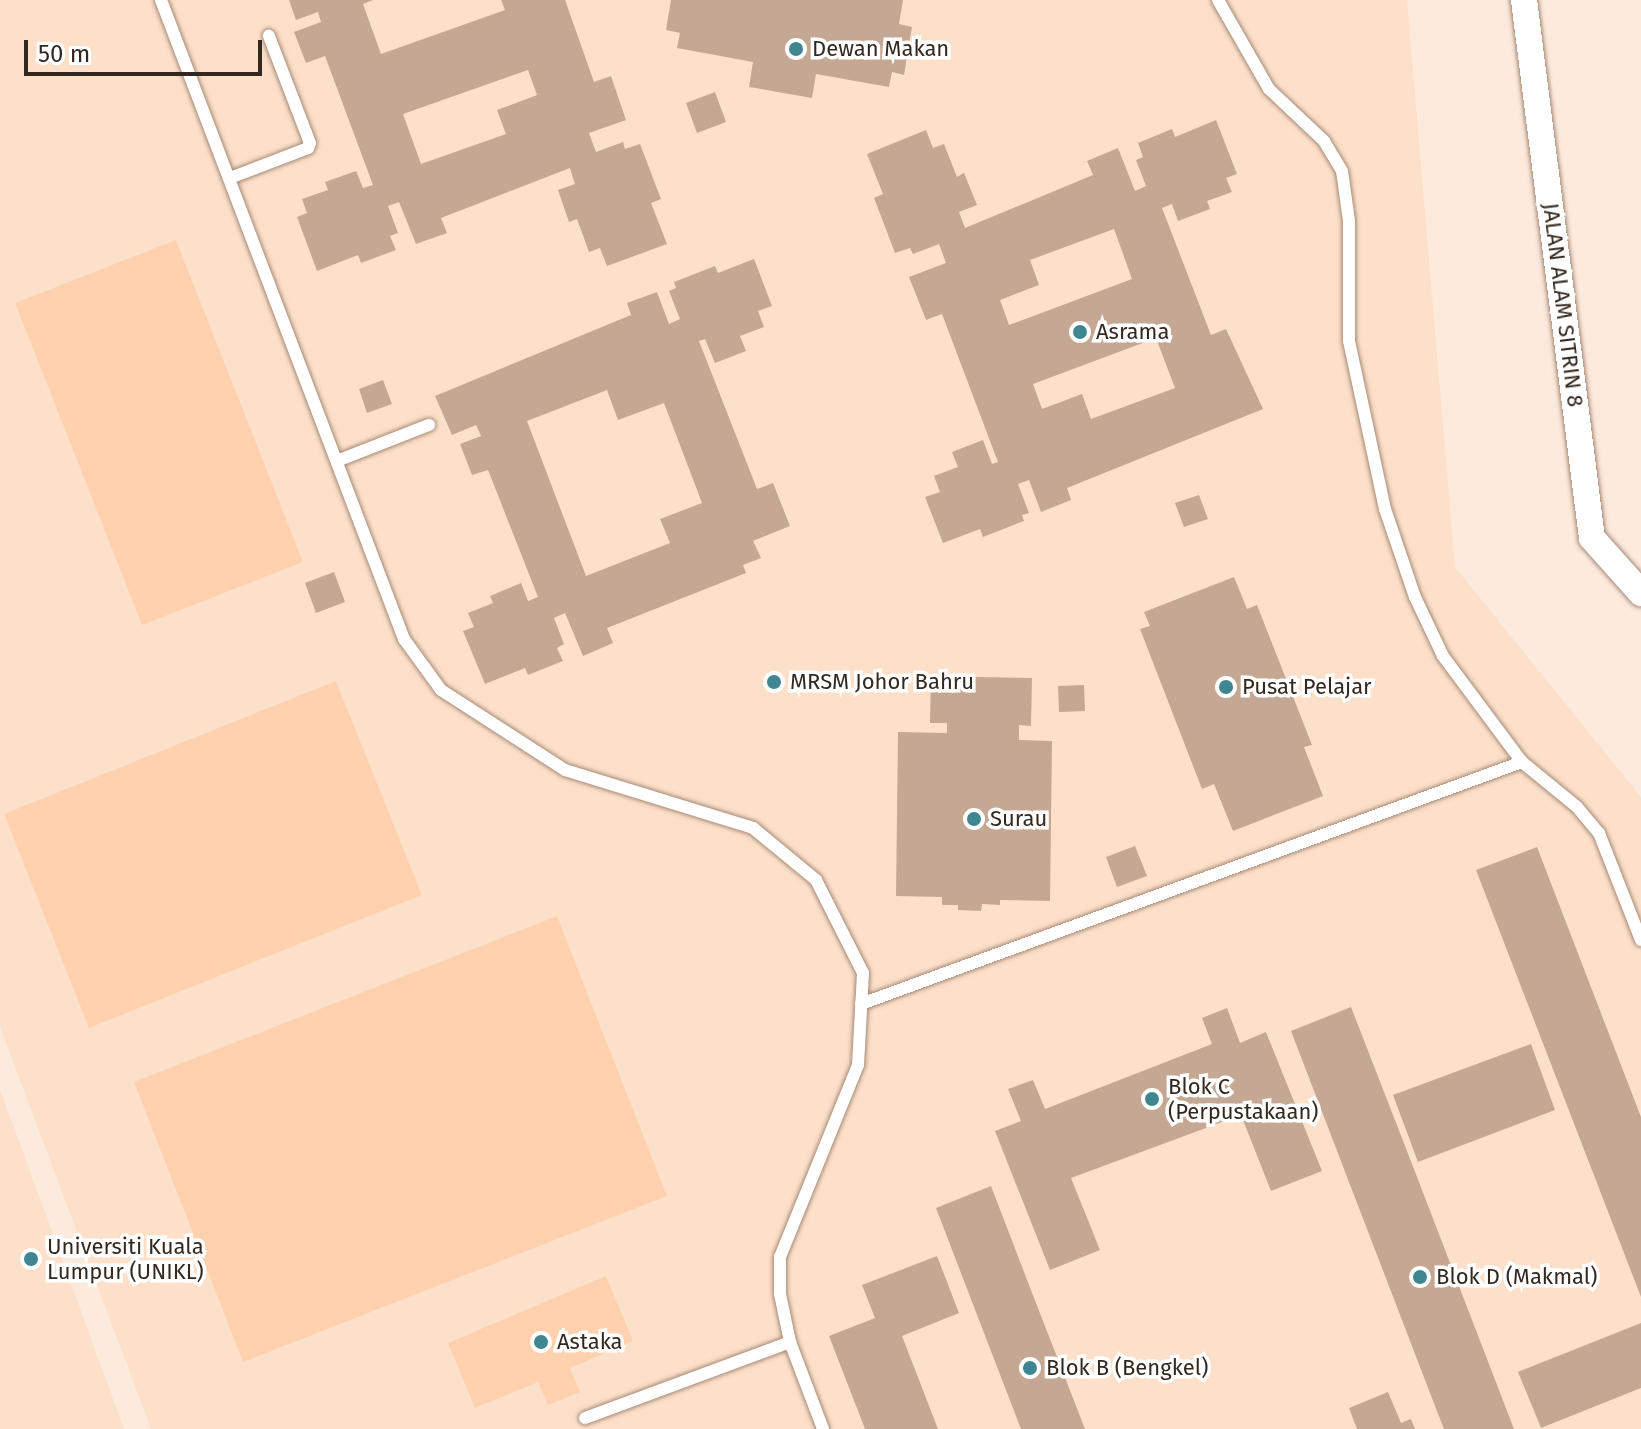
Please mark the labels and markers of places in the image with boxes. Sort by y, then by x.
place label: Dewan Makan [812,36,949,62]
marker: Dewan Makan [787,40,805,58]
place label: Asrama [1096,319,1169,345]
marker: Asrama [1071,323,1089,341]
place label: MRSM Johor Bahru [790,669,974,695]
marker: MRSM Johor Bahru [765,673,783,691]
place label: Pusat Pelajar [1242,674,1372,700]
marker: Pusat Pelajar [1217,678,1235,696]
place label: Surau [990,806,1047,832]
marker: Surau [965,810,983,828]
place label: Blok C (Perpustakaan) [1168,1073,1318,1124]
marker: Blok C (Perpustakaan) [1143,1090,1161,1108]
place label: Universiti Kuala Lumpur (UNIKL) [47,1233,204,1284]
marker: Universiti Kuala Lumpur (UNIKL) [22,1250,40,1268]
place label: Blok D (Makmal) [1436,1264,1597,1290]
marker: Blok D (Makmal) [1411,1268,1429,1286]
place label: Astaka [557,1329,623,1355]
marker: Astaka [532,1333,550,1351]
place label: Blok B (Bengkel) [1046,1355,1208,1381]
marker: Blok B (Bengkel) [1021,1359,1039,1377]

